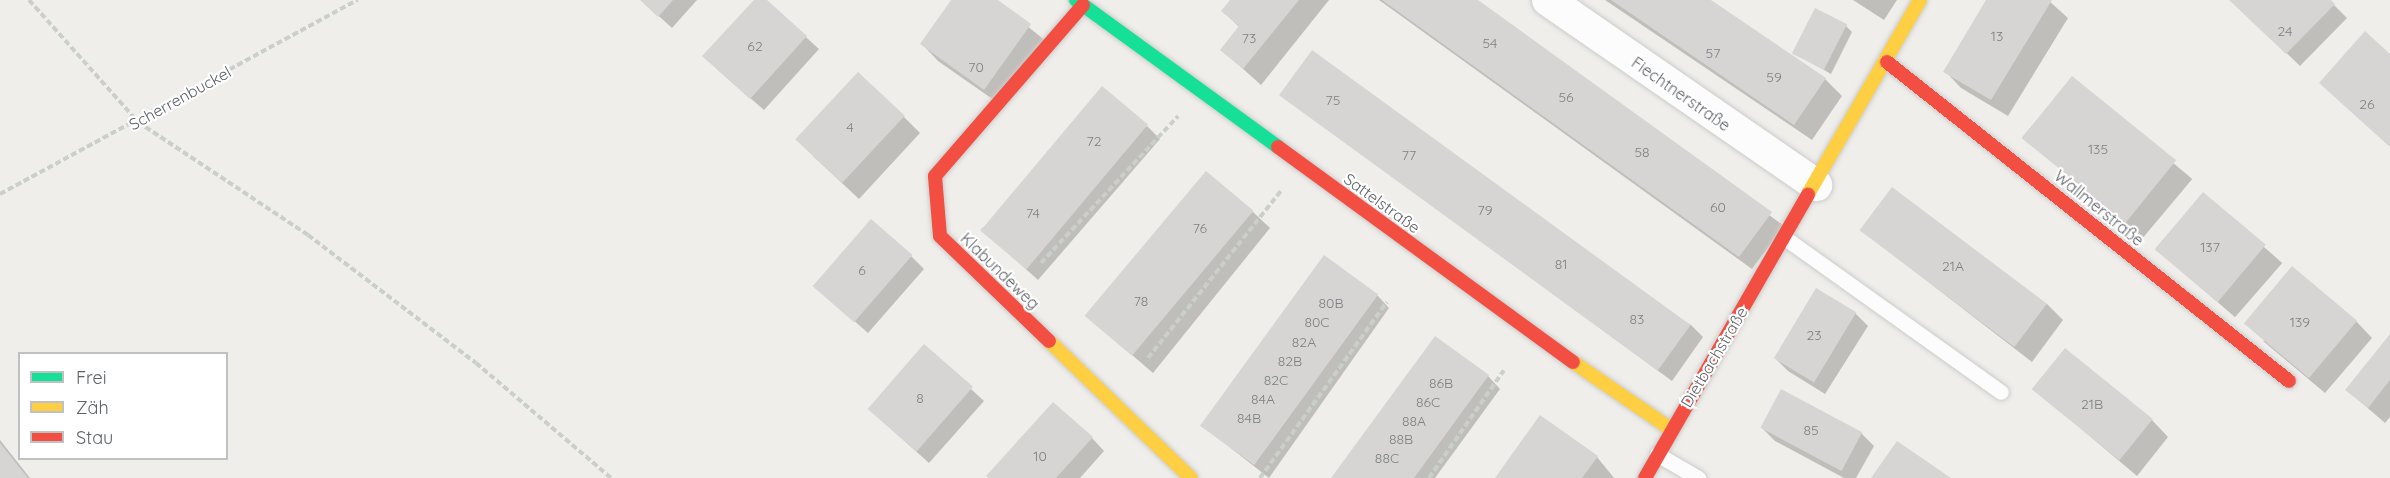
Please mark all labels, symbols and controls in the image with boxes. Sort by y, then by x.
house number: 24 [2278,23,2292,39]
house number: 13 [1991,28,2003,44]
house number: 73 [1242,30,1256,46]
house number: 54 [1482,35,1498,51]
house number: 62 [747,38,763,54]
house number: 57 [1706,45,1720,61]
street label: Fiechtnerstraße [1628,53,1734,135]
house number: 70 [968,59,984,75]
street label: Scherrenbuckel [126,62,234,134]
house number: 59 [1766,69,1782,85]
house number: 56 [1558,89,1574,105]
house number: 75 [1326,92,1340,108]
house number: 26 [2359,96,2375,112]
house number: 4 [846,119,854,135]
house number: 72 [1087,133,1101,149]
house number: 135 [2088,141,2108,157]
house number: 58 [1634,144,1650,160]
house number: 77 [1402,147,1416,163]
street label: Wallmerstraße [2050,166,2148,250]
street label: Sattelstraße [1340,169,1424,237]
house number: 60 [1710,199,1726,215]
house number: 79 [1478,202,1492,218]
house number: 74 [1026,205,1040,221]
house number: 76 [1193,220,1207,236]
street label: Klabundeweg [957,229,1043,313]
house number: 137 [2200,239,2220,255]
house number: 81 [1555,256,1567,272]
house number: 21A [1942,258,1964,274]
house number: 6 [858,262,866,278]
house number: 78 [1134,293,1148,309]
house number: 80B [1318,295,1344,311]
street label: Dietbachstraße [1677,303,1751,411]
house number: 83 [1630,311,1644,327]
house number: 80C [1304,314,1330,330]
house number: 139 [2290,314,2310,330]
house number: 23 [1806,327,1822,343]
house number: 82A [1292,334,1316,350]
legend [18,352,228,460]
house number: 82B [1278,353,1302,369]
text: Frei [76,366,107,389]
house number: 82C [1264,372,1288,388]
house number: 86B [1429,375,1453,391]
house number: 8 [916,390,924,406]
house number: 84A [1251,391,1275,407]
house number: 86C [1416,394,1440,410]
text: Zäh [76,396,109,419]
house number: 21B [2081,396,2103,412]
house number: 84B [1237,410,1261,426]
house number: 88A [1402,413,1426,429]
house number: 85 [1803,422,1819,438]
text: Stau [76,426,113,449]
house number: 88B [1389,431,1413,447]
house number: 10 [1033,448,1047,464]
house number: 88C [1375,450,1399,466]

